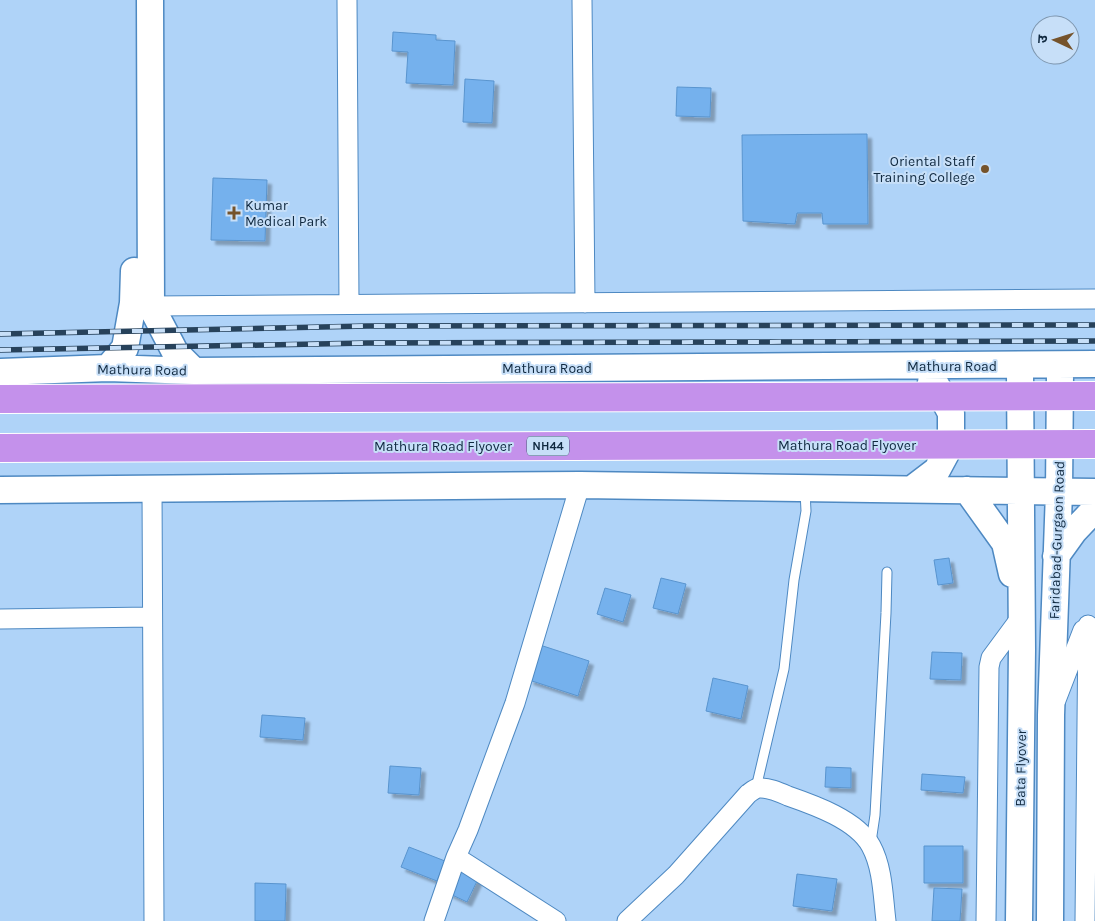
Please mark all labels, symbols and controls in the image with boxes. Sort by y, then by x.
north arrow [1030,15,1080,65]
text: उ [1034,34,1051,44]
place label: Oriental Staff Training College [873,153,975,186]
marker: Oriental Staff Training College [979,163,991,175]
place label: Kumar Medical Park [245,197,327,230]
marker: Kumar Medical Park [227,206,241,220]
street label: Mathura Road [907,358,997,375]
street label: Mathura Road [502,360,592,377]
street label: Mathura Road [97,361,187,379]
road number: NH44 [527,436,569,456]
street label: Mathura Road Flyover [778,437,917,454]
street label: Mathura Road Flyover [374,438,513,455]
street label: Faridabad-Gurgaon Road [1046,460,1068,620]
street label: Bata Flyover [1012,728,1030,807]

